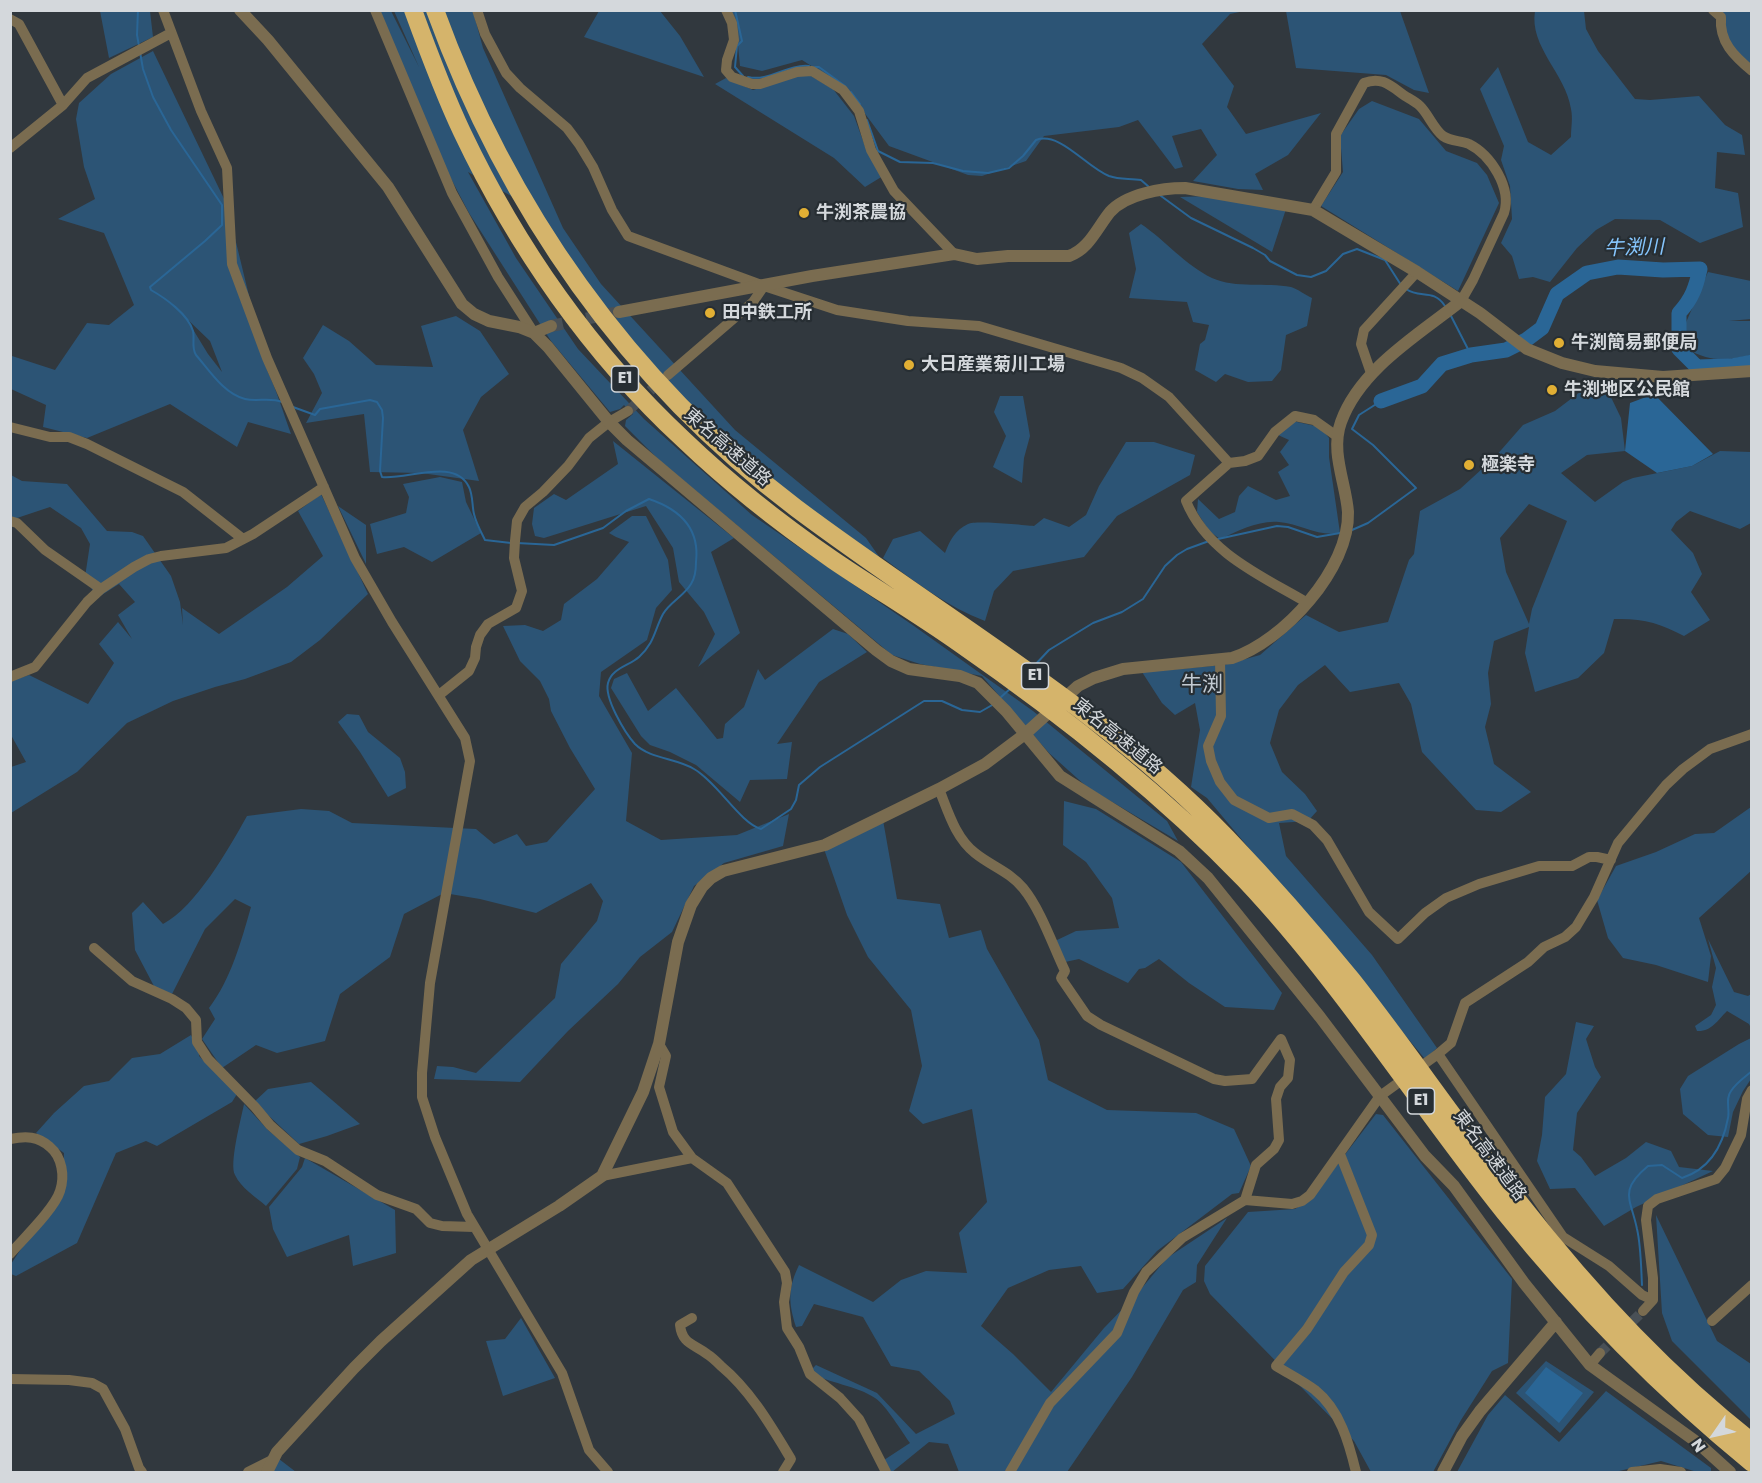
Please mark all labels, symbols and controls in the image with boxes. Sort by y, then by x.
place label: 牛渕茶農協 [816,202,906,224]
marker: 牛渕茶農協 [797,206,811,220]
water label: 牛渕川 [1604,236,1664,262]
place label: 田中鉄工所 [722,302,812,324]
marker: 田中鉄工所 [703,306,717,320]
place label: 牛渕簡易郵便局 [1571,332,1697,354]
marker: 牛渕簡易郵便局 [1552,336,1566,350]
place label: 大日産業菊川工場 [921,354,1065,376]
marker: 大日産業菊川工場 [902,358,916,372]
road number: E1 [612,366,638,392]
place label: 牛渕地区公民館 [1564,379,1690,401]
marker: 牛渕地区公民館 [1545,383,1559,397]
street label: 東名高速道路 [679,404,775,492]
place label: 極楽寺 [1481,454,1535,476]
marker: 極楽寺 [1462,458,1476,472]
road number: E1 [1022,663,1048,689]
district label: 牛渕 [1181,673,1223,699]
street label: 東名高速道路 [1068,695,1166,779]
road number: E1 [1408,1088,1434,1114]
street label: 東名高速道路 [1448,1106,1530,1206]
north arrow [1684,1405,1744,1465]
text: N [1686,1434,1712,1457]

